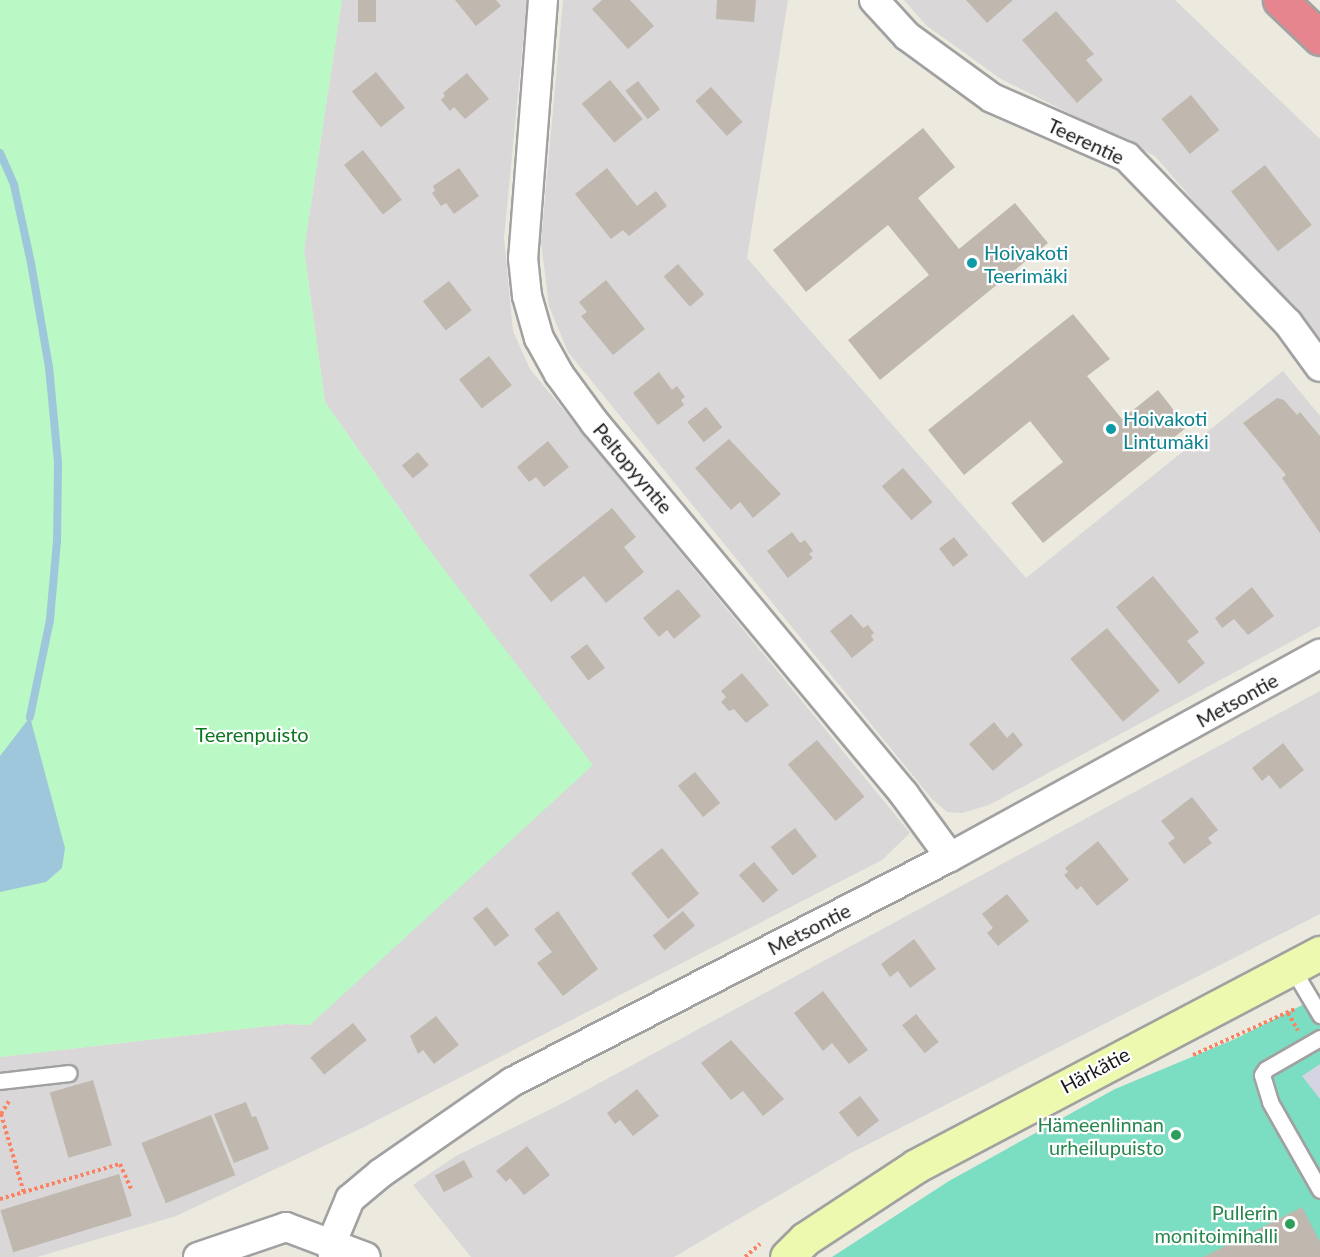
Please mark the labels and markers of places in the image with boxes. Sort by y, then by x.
place label: Hoivakoti Teerimäki [984,240,1068,287]
marker: Hoivakoti Teerimäki [965,256,979,270]
place label: Hoivakoti Lintumäki [1123,406,1209,453]
marker: Hoivakoti Lintumäki [1104,422,1118,436]
place label: Hämeenlinnan urheilupuisto [1037,1112,1164,1159]
marker: Hämeenlinnan urheilupuisto [1169,1128,1183,1142]
place label: Pullerin monitoimihalli [1154,1200,1278,1247]
marker: Pullerin monitoimihalli [1283,1217,1297,1231]

